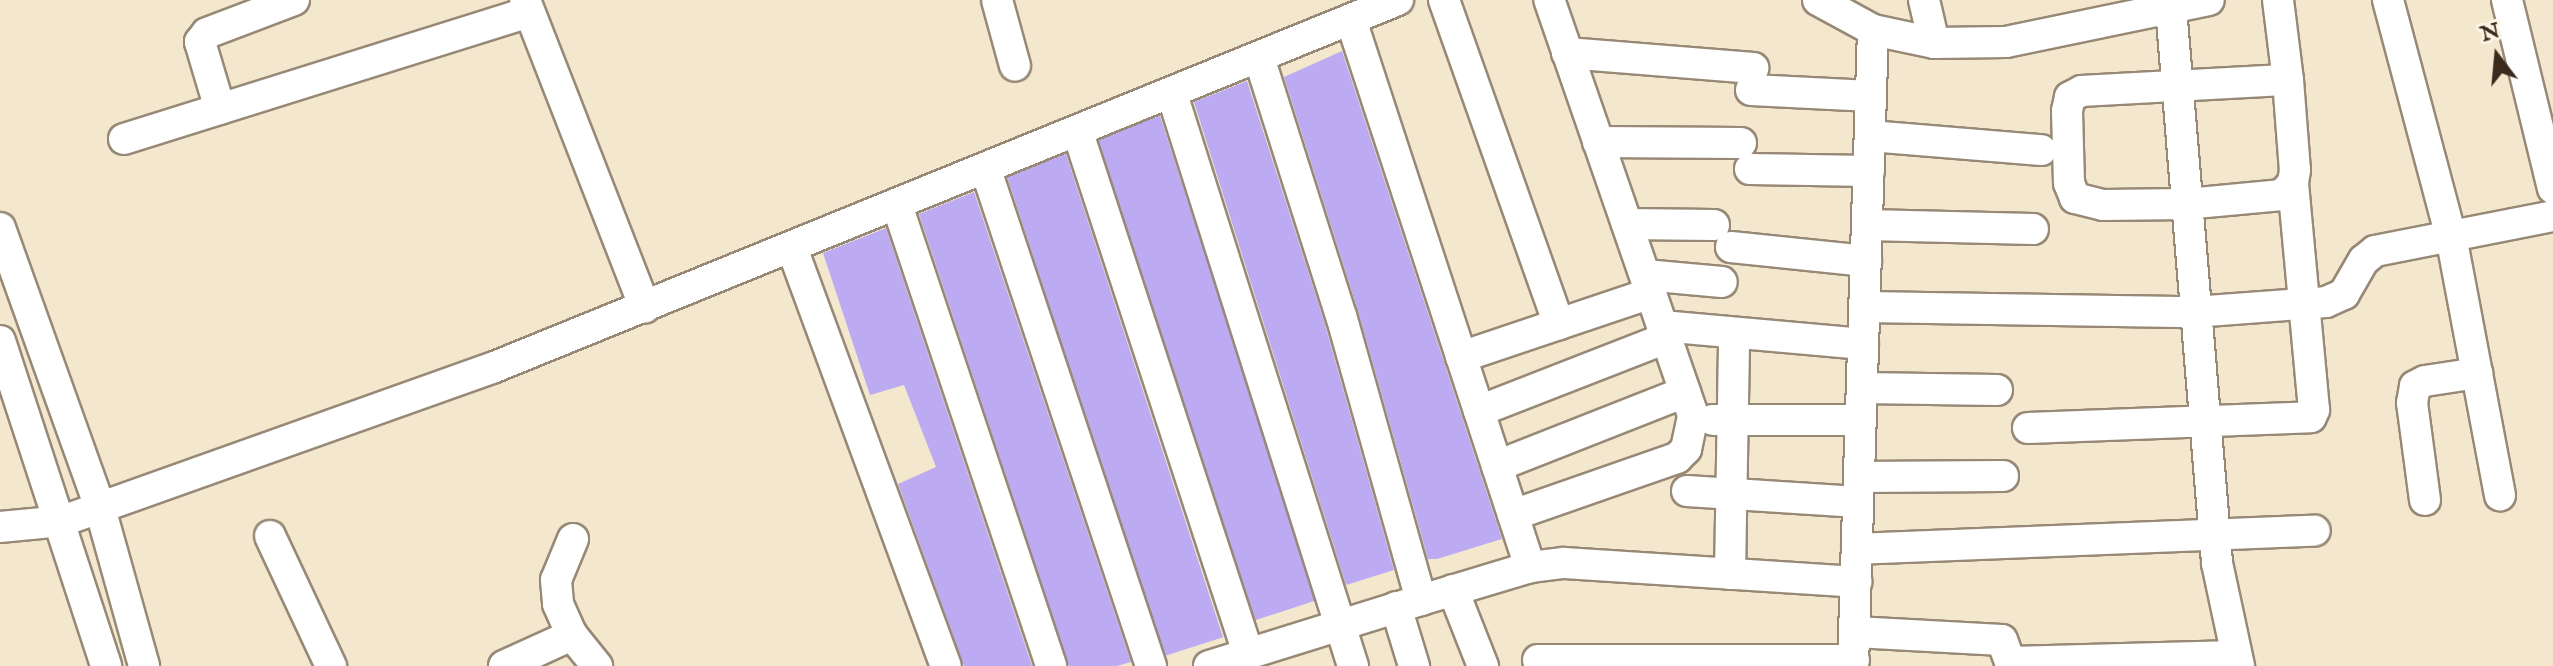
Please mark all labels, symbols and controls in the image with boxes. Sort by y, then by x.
north arrow [2457,16,2537,96]
text: N [2477,17,2503,49]

